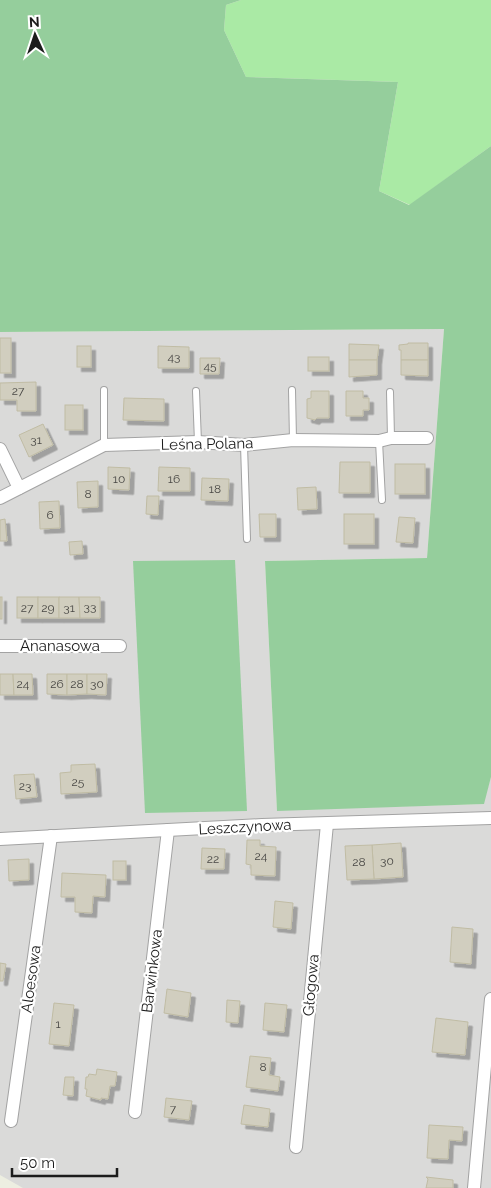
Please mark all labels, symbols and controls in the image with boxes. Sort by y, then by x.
north arrow [10,10,60,60]
text: N [29,14,40,30]
house number: 43 [168,350,180,364]
house number: 45 [203,359,217,373]
house number: 27 [12,384,25,398]
house number: 31 [30,433,42,447]
street label: Leśna Polana [161,434,253,454]
house number: 10 [113,472,125,486]
house number: 16 [168,472,180,486]
house number: 18 [209,482,221,496]
house number: 8 [84,487,92,501]
house number: 6 [46,508,54,522]
house number: 33 [84,600,96,614]
house number: 27 [21,601,34,615]
house number: 29 [41,601,55,615]
house number: 31 [63,601,75,615]
street label: Ananasowa [20,637,100,655]
house number: 24 [17,677,30,691]
house number: 26 [50,677,64,691]
house number: 28 [70,677,84,691]
house number: 30 [90,677,104,691]
house number: 25 [72,775,85,789]
house number: 23 [19,779,31,793]
street label: Leszczynowa [198,816,292,838]
house number: 24 [255,849,268,863]
house number: 22 [207,852,219,866]
house number: 30 [380,854,394,868]
house number: 28 [352,855,366,869]
street label: Barwinkowa [138,928,166,1014]
street label: Aloesowa [17,944,45,1014]
street label: Głogowa [299,953,323,1017]
house number: 1 [55,1017,61,1031]
house number: 8 [259,1060,267,1074]
house number: 7 [170,1102,177,1116]
scale bar [12,1146,118,1178]
text: 50 m [20,1154,55,1172]

